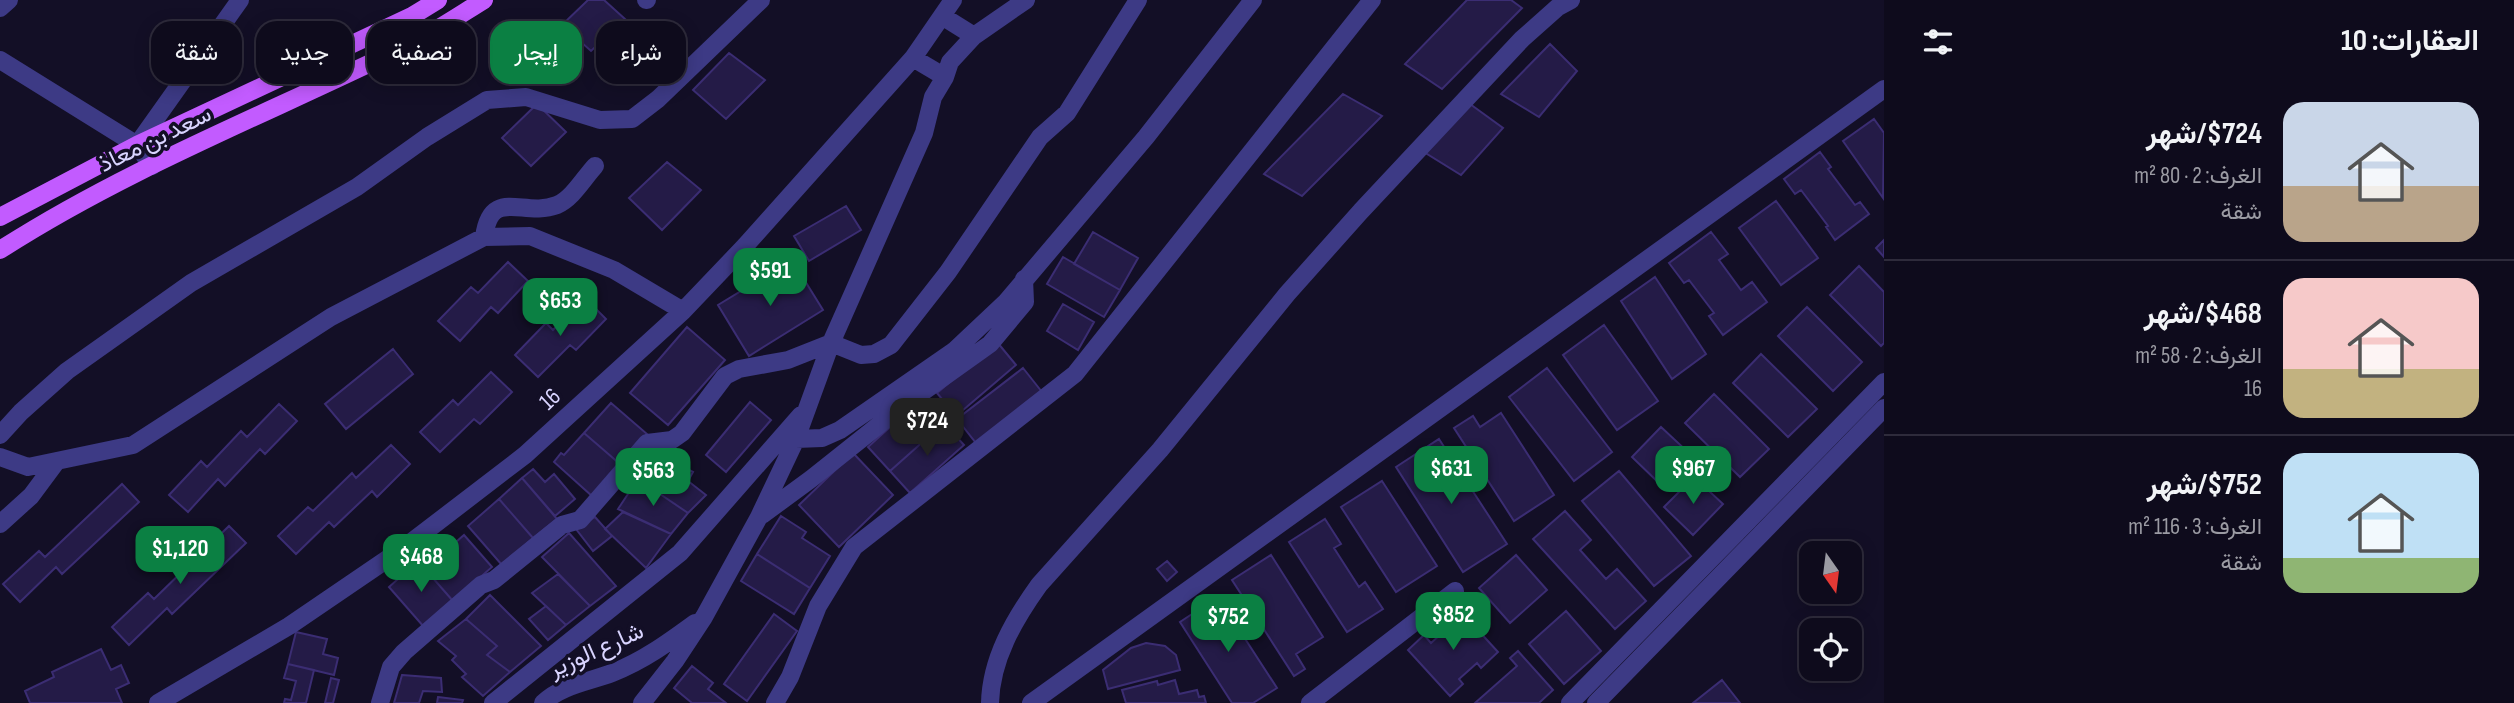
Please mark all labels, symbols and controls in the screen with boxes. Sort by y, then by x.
chip: شقة [151,21,242,84]
chip: جديد [256,21,353,84]
chip: تصفية [367,21,476,84]
chip: إيجار [490,21,582,84]
chip: شراء [596,21,686,84]
icon: filters [1919,23,1957,61]
text: العقارات: 10 [2341,23,2479,59]
street label: سعد بن معاذ [94,99,216,179]
text: $724/شهر [2146,116,2262,152]
icon: home [2339,130,2423,214]
text: الغرف: 2 · 80 m² [2134,162,2262,190]
text: شقة [2220,198,2262,226]
pin: $591 [729,248,811,308]
text: $591 [749,257,791,285]
pin: $653 [519,278,601,338]
text: $653 [539,287,582,315]
text: $468/شهر [2144,296,2262,332]
icon: home [2339,306,2423,390]
text: الغرف: 2 · 58 m² [2135,342,2262,370]
text: 16 [2244,375,2262,403]
street label: 16 [533,382,567,416]
pin: $724 [886,398,968,458]
text: $724 [906,407,948,435]
pin: $631 [1410,447,1492,506]
pin: $967 [1652,447,1734,506]
pin: $563 [612,448,694,508]
text: $631 [1430,455,1472,483]
text: $967 [1671,455,1715,483]
text: $563 [632,457,675,485]
text: $752/شهر [2147,467,2262,503]
icon: home [2339,481,2423,565]
text: الغرف: 3 · 116 m² [2128,513,2262,541]
pin: $1,120 [123,526,237,586]
pin: $468 [380,534,462,594]
text: $1,120 [151,535,209,563]
north arrow [1799,541,1862,604]
map controls [1799,541,1862,681]
text: $468 [399,543,443,571]
text: شقة [2220,549,2262,577]
pin: $852 [1412,592,1494,652]
pin: $752 [1187,594,1269,654]
text: $852 [1432,601,1474,629]
text: $752 [1207,603,1249,631]
street label: شارع الوزير [543,616,648,685]
button: locate [1799,618,1862,681]

